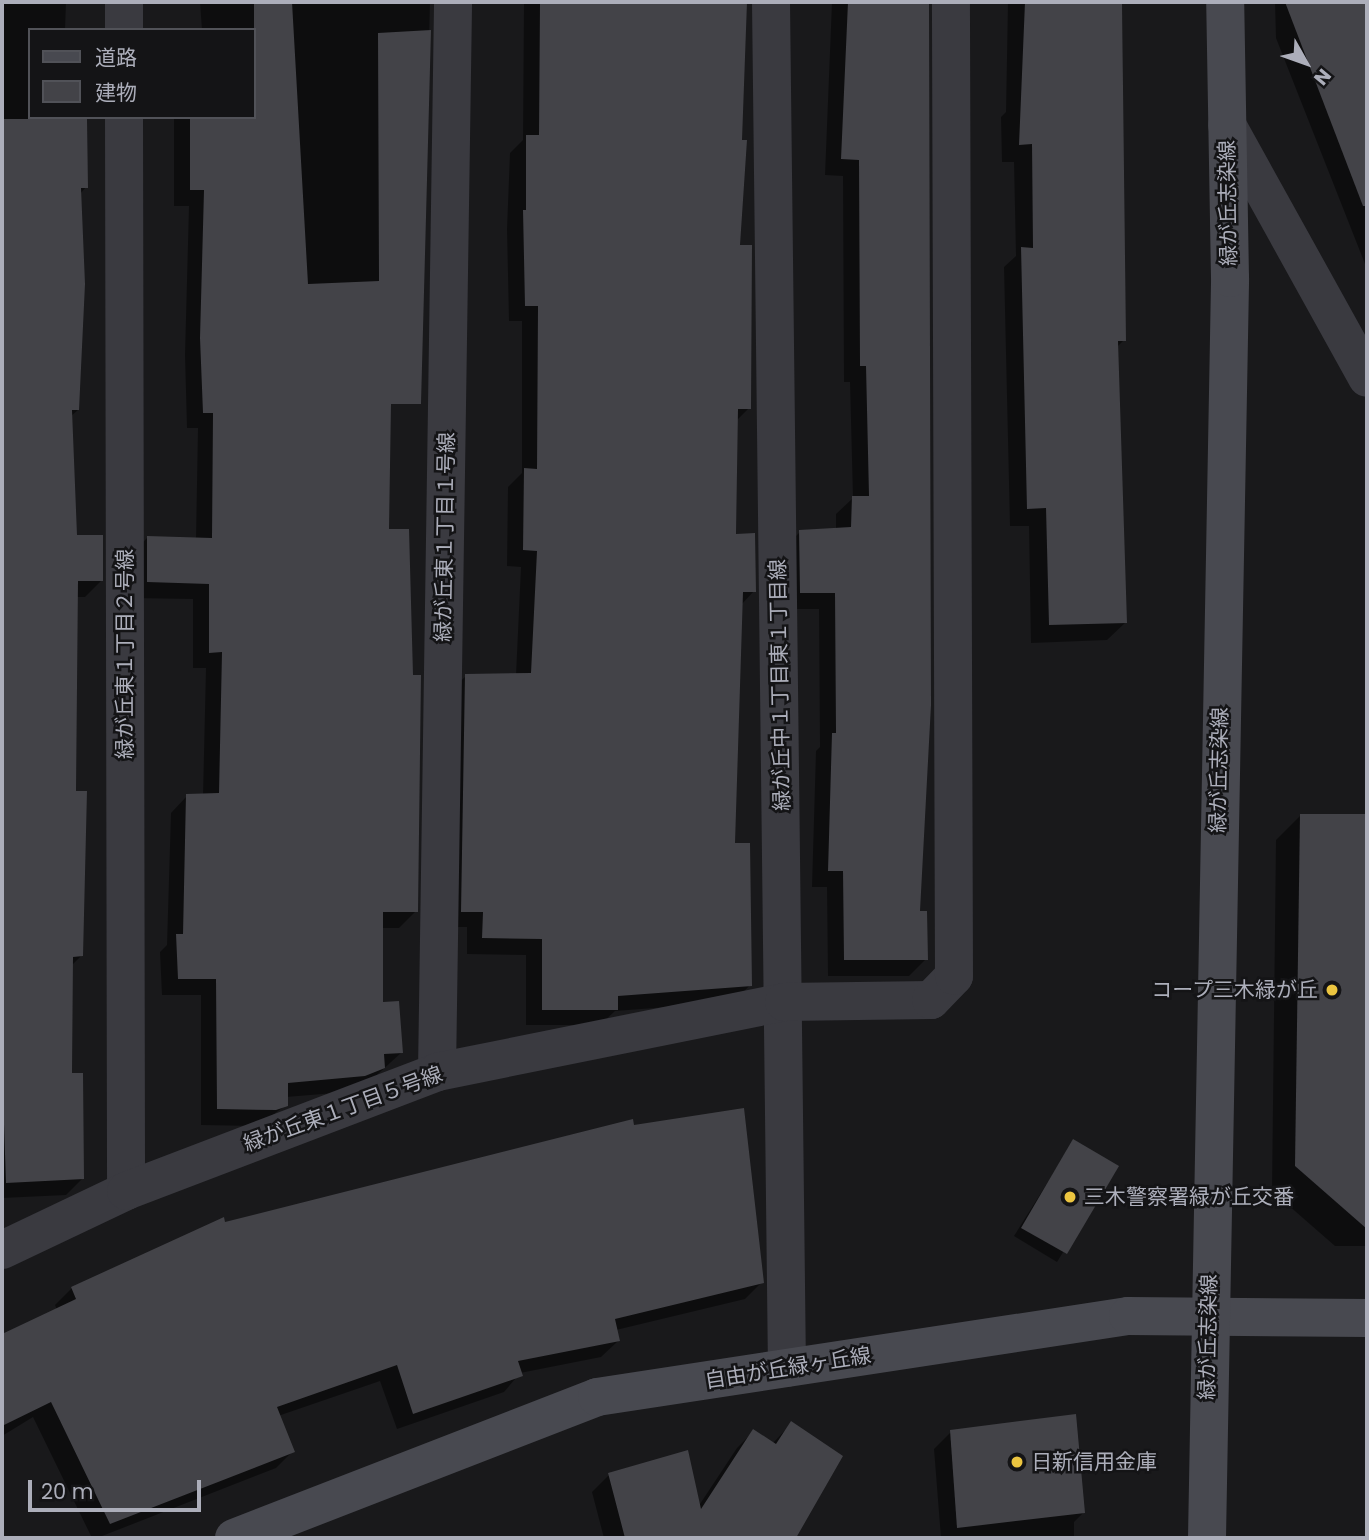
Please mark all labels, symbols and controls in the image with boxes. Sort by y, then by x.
legend [28,28,256,119]
north arrow [1271,28,1341,98]
text: 道路 [95,43,137,72]
text: N [1308,63,1337,91]
text: 建物 [95,78,137,107]
street label: 緑が丘志染線 [1214,140,1242,266]
street label: 緑が丘東１丁目１号線 [431,432,459,642]
street label: 緑が丘東１丁目２号線 [112,549,138,759]
street label: 緑が丘中１丁目東１丁目線 [765,559,795,811]
street label: 緑が丘志染線 [1205,707,1233,833]
place label: コープ三木緑が丘 [1150,977,1318,1003]
marker: コープ三木緑が丘 [1324,982,1340,998]
street label: 緑が丘東１丁目５号線 [240,1061,446,1157]
place label: 三木警察署緑が丘交番 [1084,1184,1294,1210]
marker: 三木警察署緑が丘交番 [1062,1189,1078,1205]
street label: 緑が丘志染線 [1194,1274,1222,1400]
street label: 自由が丘緑ヶ丘線 [703,1342,873,1394]
place label: 日新信用金庫 [1031,1449,1157,1475]
marker: 日新信用金庫 [1009,1454,1025,1470]
scale bar [32,1466,205,1510]
text: 20 m [41,1477,94,1506]

